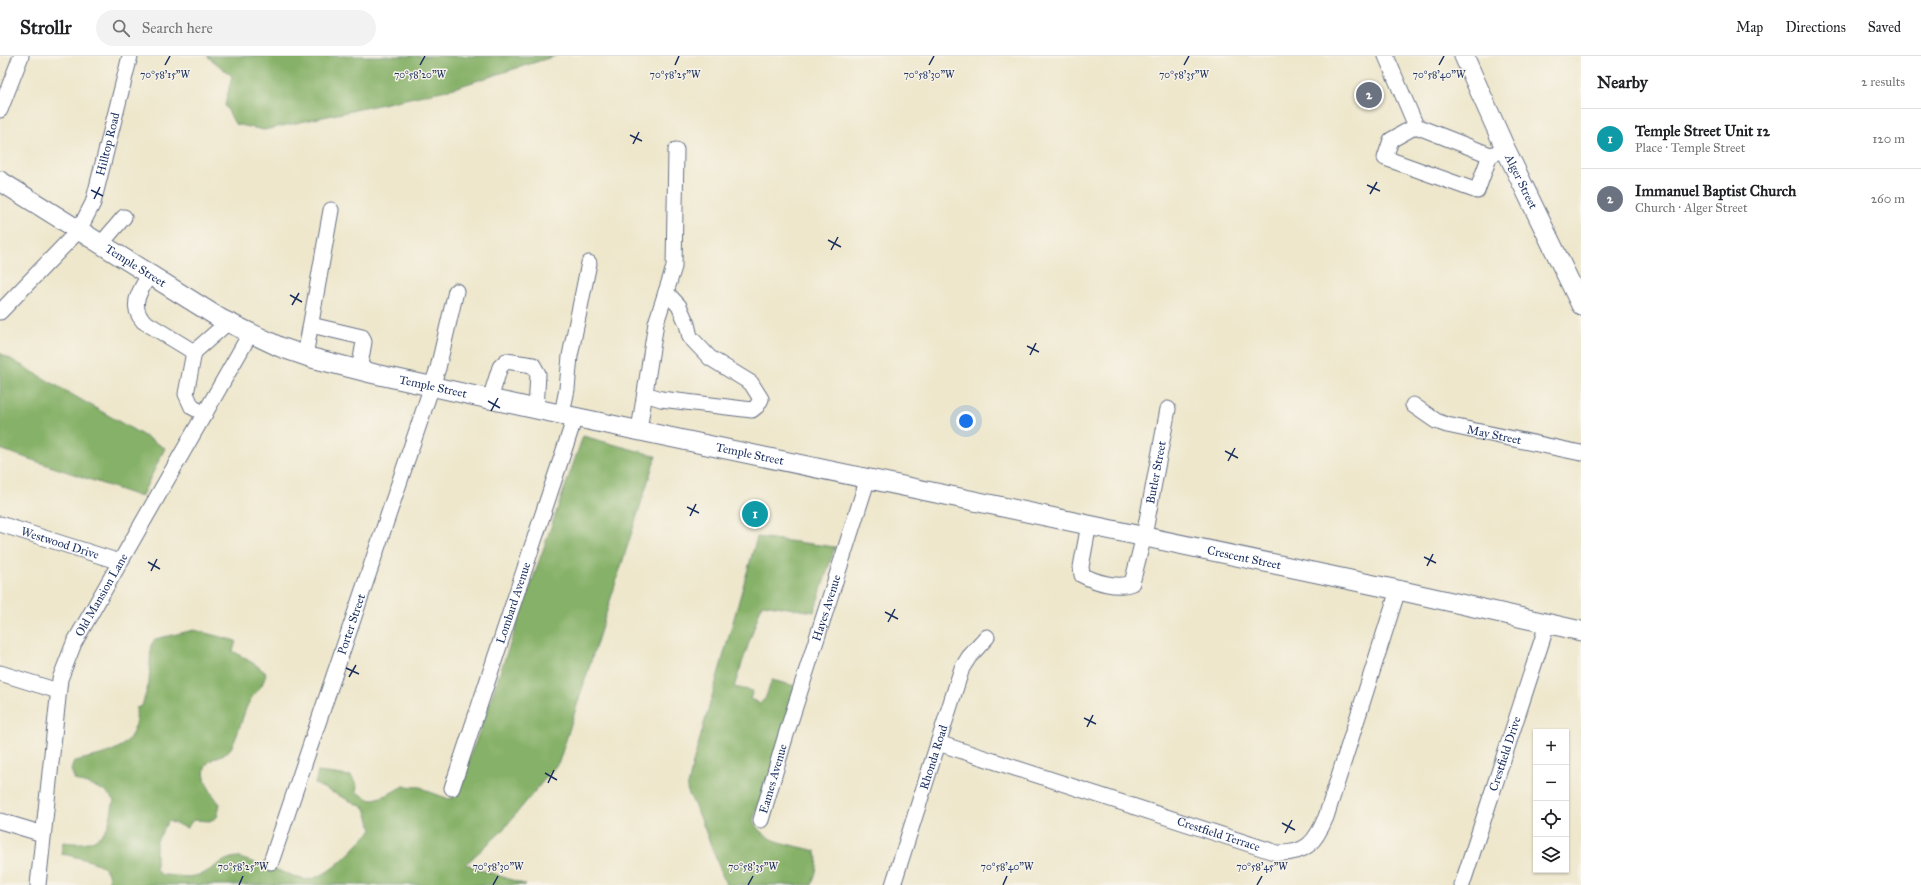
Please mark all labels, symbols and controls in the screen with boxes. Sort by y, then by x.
search box [96,10,376,46]
text: Strollr [20,16,72,39]
icon: search [110,17,132,39]
text: Search here [142,19,213,37]
text: Map [1736,19,1763,36]
text: Directions [1785,19,1846,36]
text: Saved [1868,19,1901,36]
text: 70°58'15"W [140,69,190,81]
text: 70°58'20"W [394,69,447,81]
text: 70°58'25"W [650,69,701,81]
text: 70°58'30"W [903,69,955,81]
text: 70°58'35"W [1159,69,1210,81]
text: 70°58'40"W [1413,69,1466,81]
text: Nearby [1597,72,1648,93]
text: 2 results [1861,74,1905,90]
pin: 2 [1356,80,1382,110]
street label: Hilltop Road [93,111,123,177]
text: Temple Street Unit 12 [1635,122,1770,140]
text: 1 [1607,131,1613,147]
text: 120 m [1872,131,1905,147]
text: Place · Temple Street [1635,140,1745,156]
street label: Alger Street [1502,151,1541,212]
text: Immanuel Baptist Church [1635,182,1796,200]
text: 2 [1607,191,1613,207]
text: 260 m [1871,191,1905,207]
text: Church · Alger Street [1635,200,1748,216]
street label: Temple Street [103,242,169,290]
street label: Temple Street [398,372,469,401]
your location [956,411,976,431]
street label: May Street [1466,422,1524,448]
street label: Butler Street [1143,439,1169,505]
street label: Temple Street [715,440,786,468]
pin: 1 [742,499,768,529]
street label: Westwood Drive [19,524,101,562]
street label: Crescent Street [1206,543,1283,572]
street label: Old Mansion Lane [72,551,130,639]
street label: Lombard Avenue [493,560,533,645]
street label: Hayes Avenue [809,573,844,643]
street label: Porter Street [335,591,368,656]
street label: Crestfield Drive [1486,715,1524,793]
street label: Rhonda Road [917,723,950,791]
map controls [1533,729,1569,873]
button: + [1533,729,1569,765]
street label: Eames Avenue [756,742,790,815]
button: − [1533,765,1569,801]
button: locate [1533,801,1569,837]
street label: Crestfield Terrace [1175,814,1262,854]
button: layers [1533,837,1569,873]
text: 70°58'25"W [218,861,269,873]
text: 70°58'30"W [472,861,524,873]
text: 70°58'35"W [728,861,779,873]
text: 70°58'40"W [981,861,1034,873]
text: 70°58'45"W [1236,861,1288,873]

